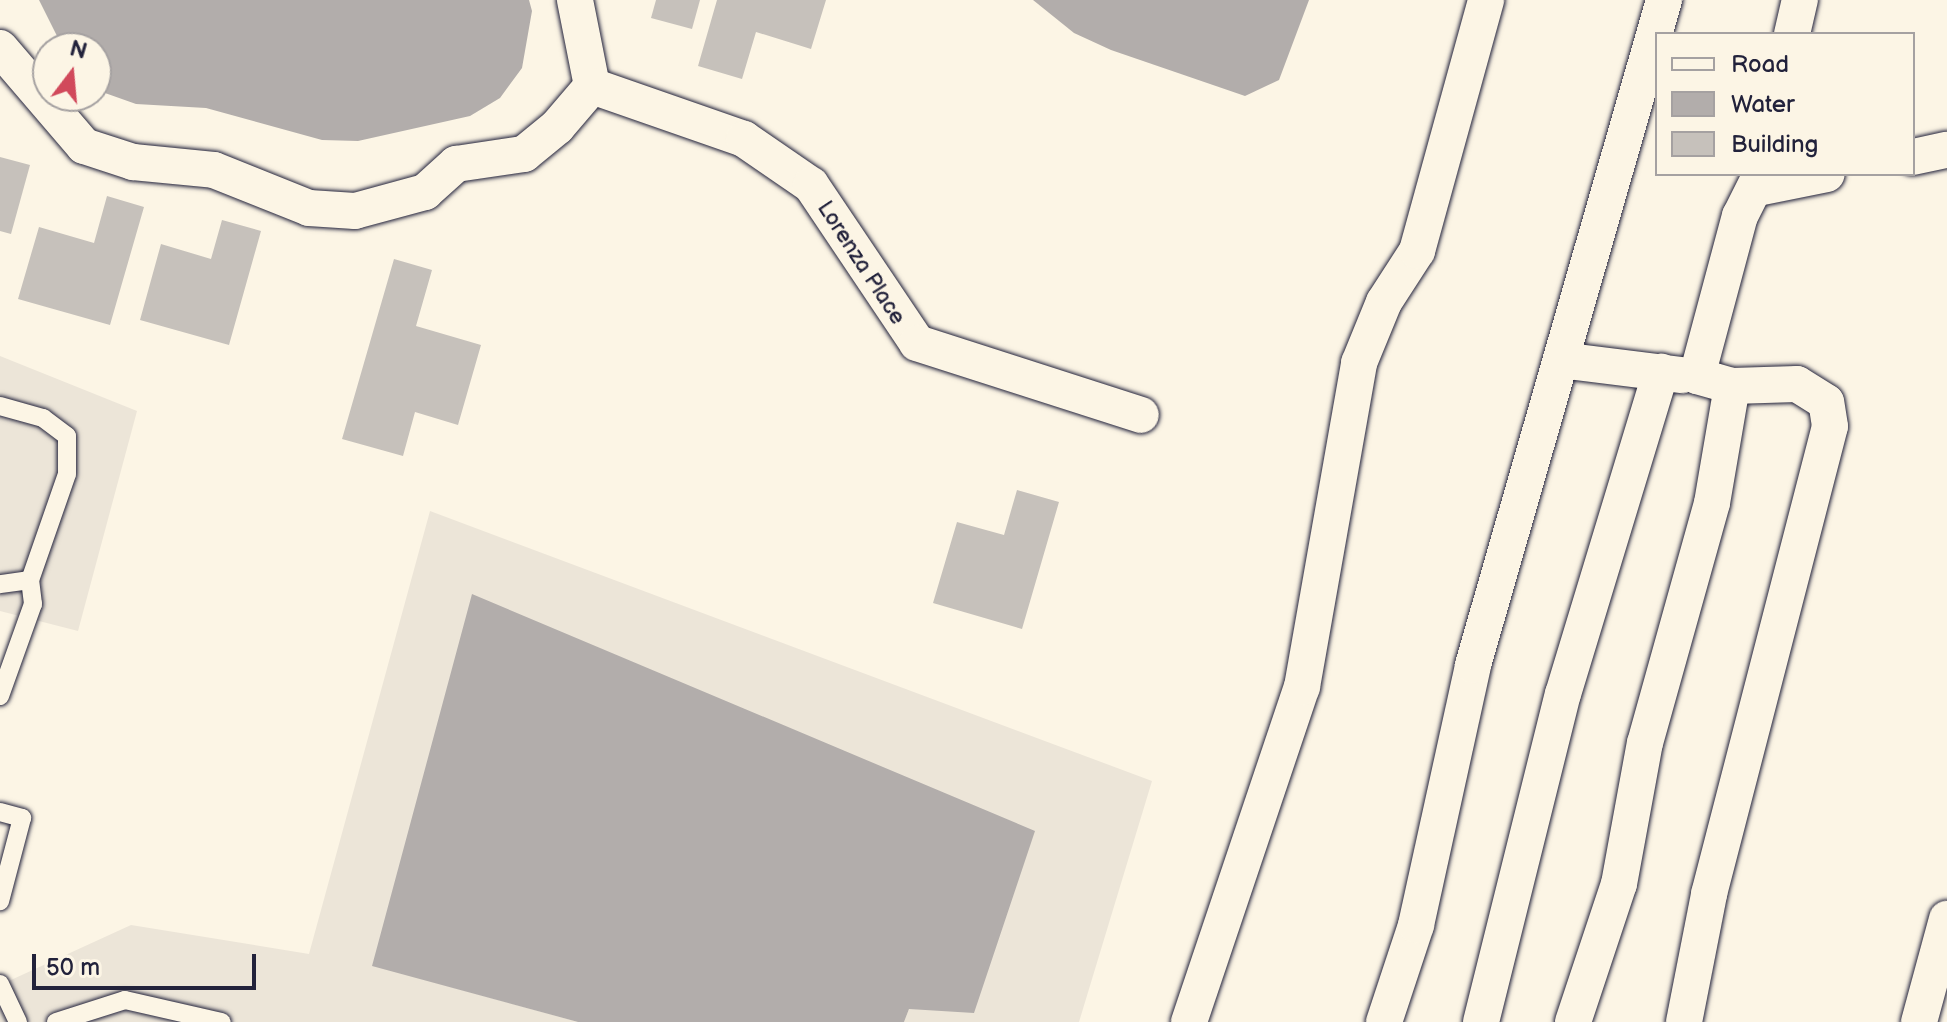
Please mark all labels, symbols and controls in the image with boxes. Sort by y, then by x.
north arrow [32,32,112,112]
legend [1655,32,1915,176]
text: N [67,35,90,66]
text: Road [1731,50,1789,79]
text: Water [1731,90,1795,119]
text: Building [1731,130,1818,159]
street label: Lorenza Place [811,196,911,330]
scale bar [36,938,260,988]
text: 50 m [46,953,100,982]

